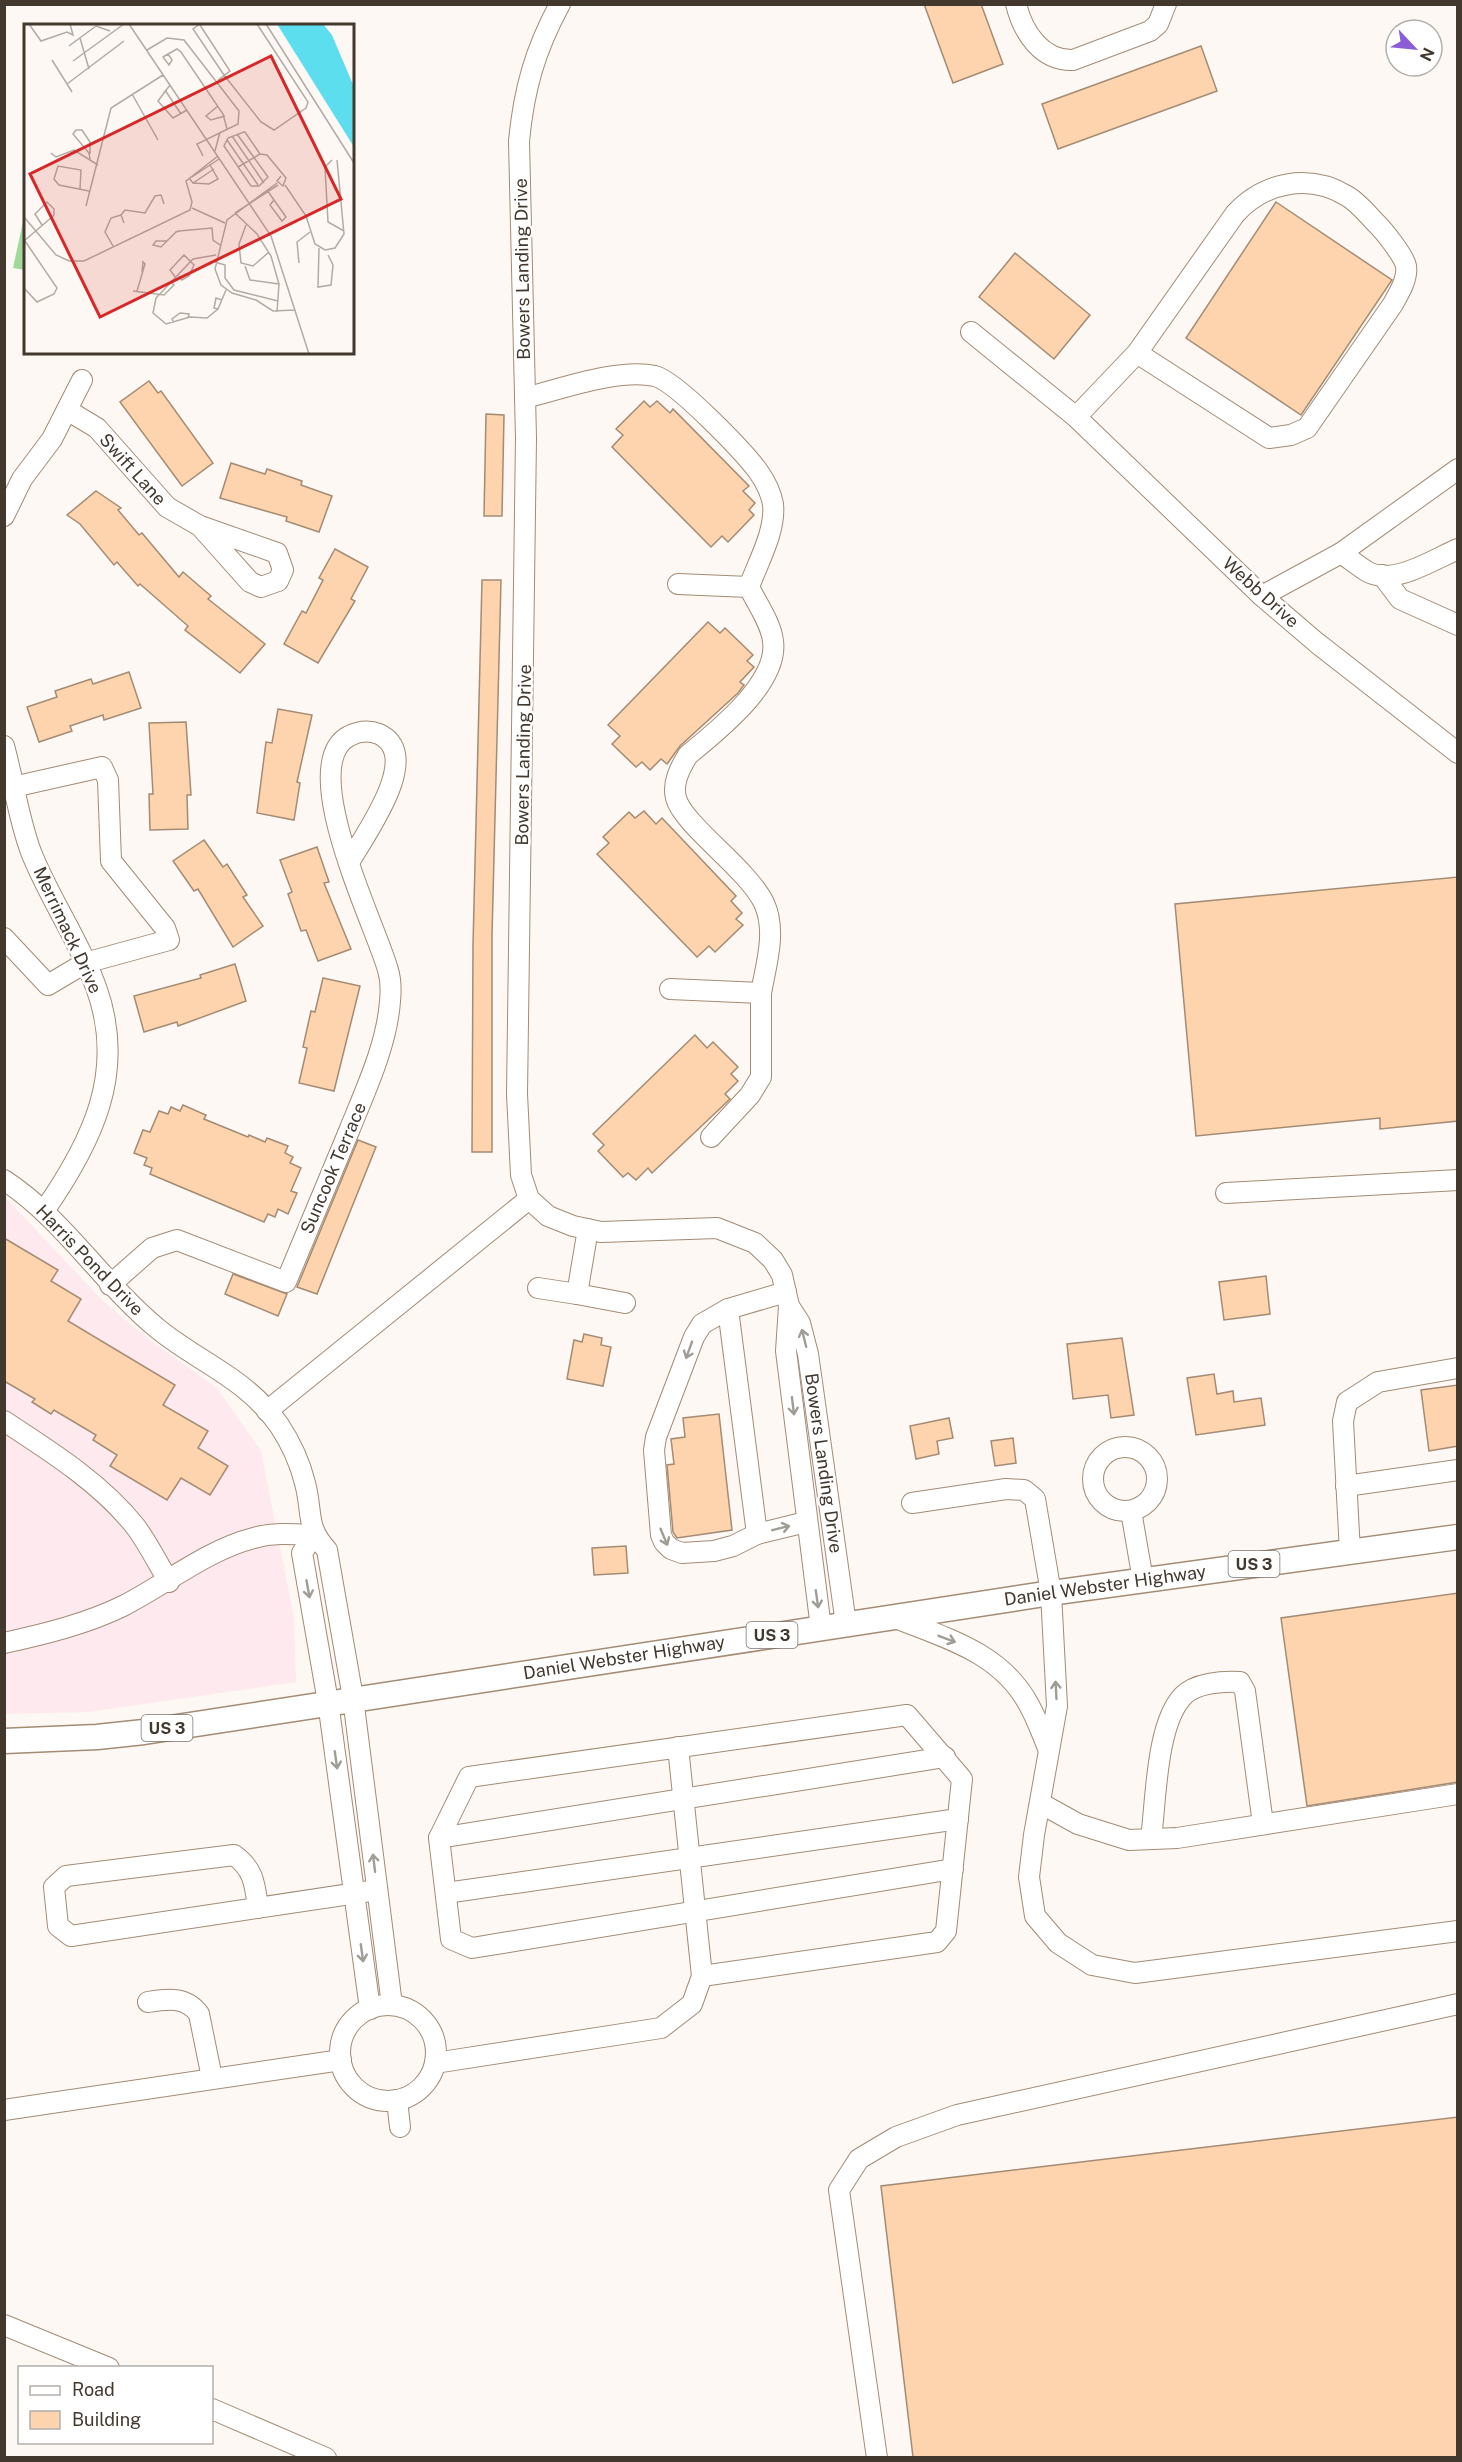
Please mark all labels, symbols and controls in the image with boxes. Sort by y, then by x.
north arrow [1384,18,1444,78]
inset map [24,24,354,354]
text: N [1416,45,1438,64]
street label: Bowers Landing Drive [510,178,534,360]
street label: Swift Lane [95,429,171,509]
street label: Webb Drive [1219,552,1303,632]
street label: Bowers Landing Drive [511,664,535,846]
street label: Merrimack Drive [29,863,107,997]
street label: Suncook Terrace [296,1099,370,1237]
street label: Harris Pond Drive [32,1200,148,1320]
one-way arrow [798,1329,810,1348]
one-way arrow [683,1340,694,1358]
street label: Bowers Landing Drive [801,1372,847,1554]
one-way arrow [787,1395,798,1415]
one-way arrow [772,1521,791,1533]
one-way arrow [659,1527,670,1545]
road number: US 3 [1228,1551,1280,1577]
street label: Daniel Webster Highway [1003,1560,1208,1610]
one-way arrow [303,1579,314,1599]
one-way arrow [812,1589,823,1609]
road number: US 3 [746,1622,798,1648]
street label: Daniel Webster Highway [522,1631,727,1683]
one-way arrow [938,1634,956,1645]
one-way arrow [1050,1681,1062,1701]
road number: US 3 [142,1715,192,1741]
one-way arrow [330,1750,341,1770]
one-way arrow [368,1854,379,1874]
one-way arrow [357,1943,368,1963]
legend [18,2366,213,2444]
text: Road [72,2379,115,2400]
text: Building [72,2409,141,2430]

